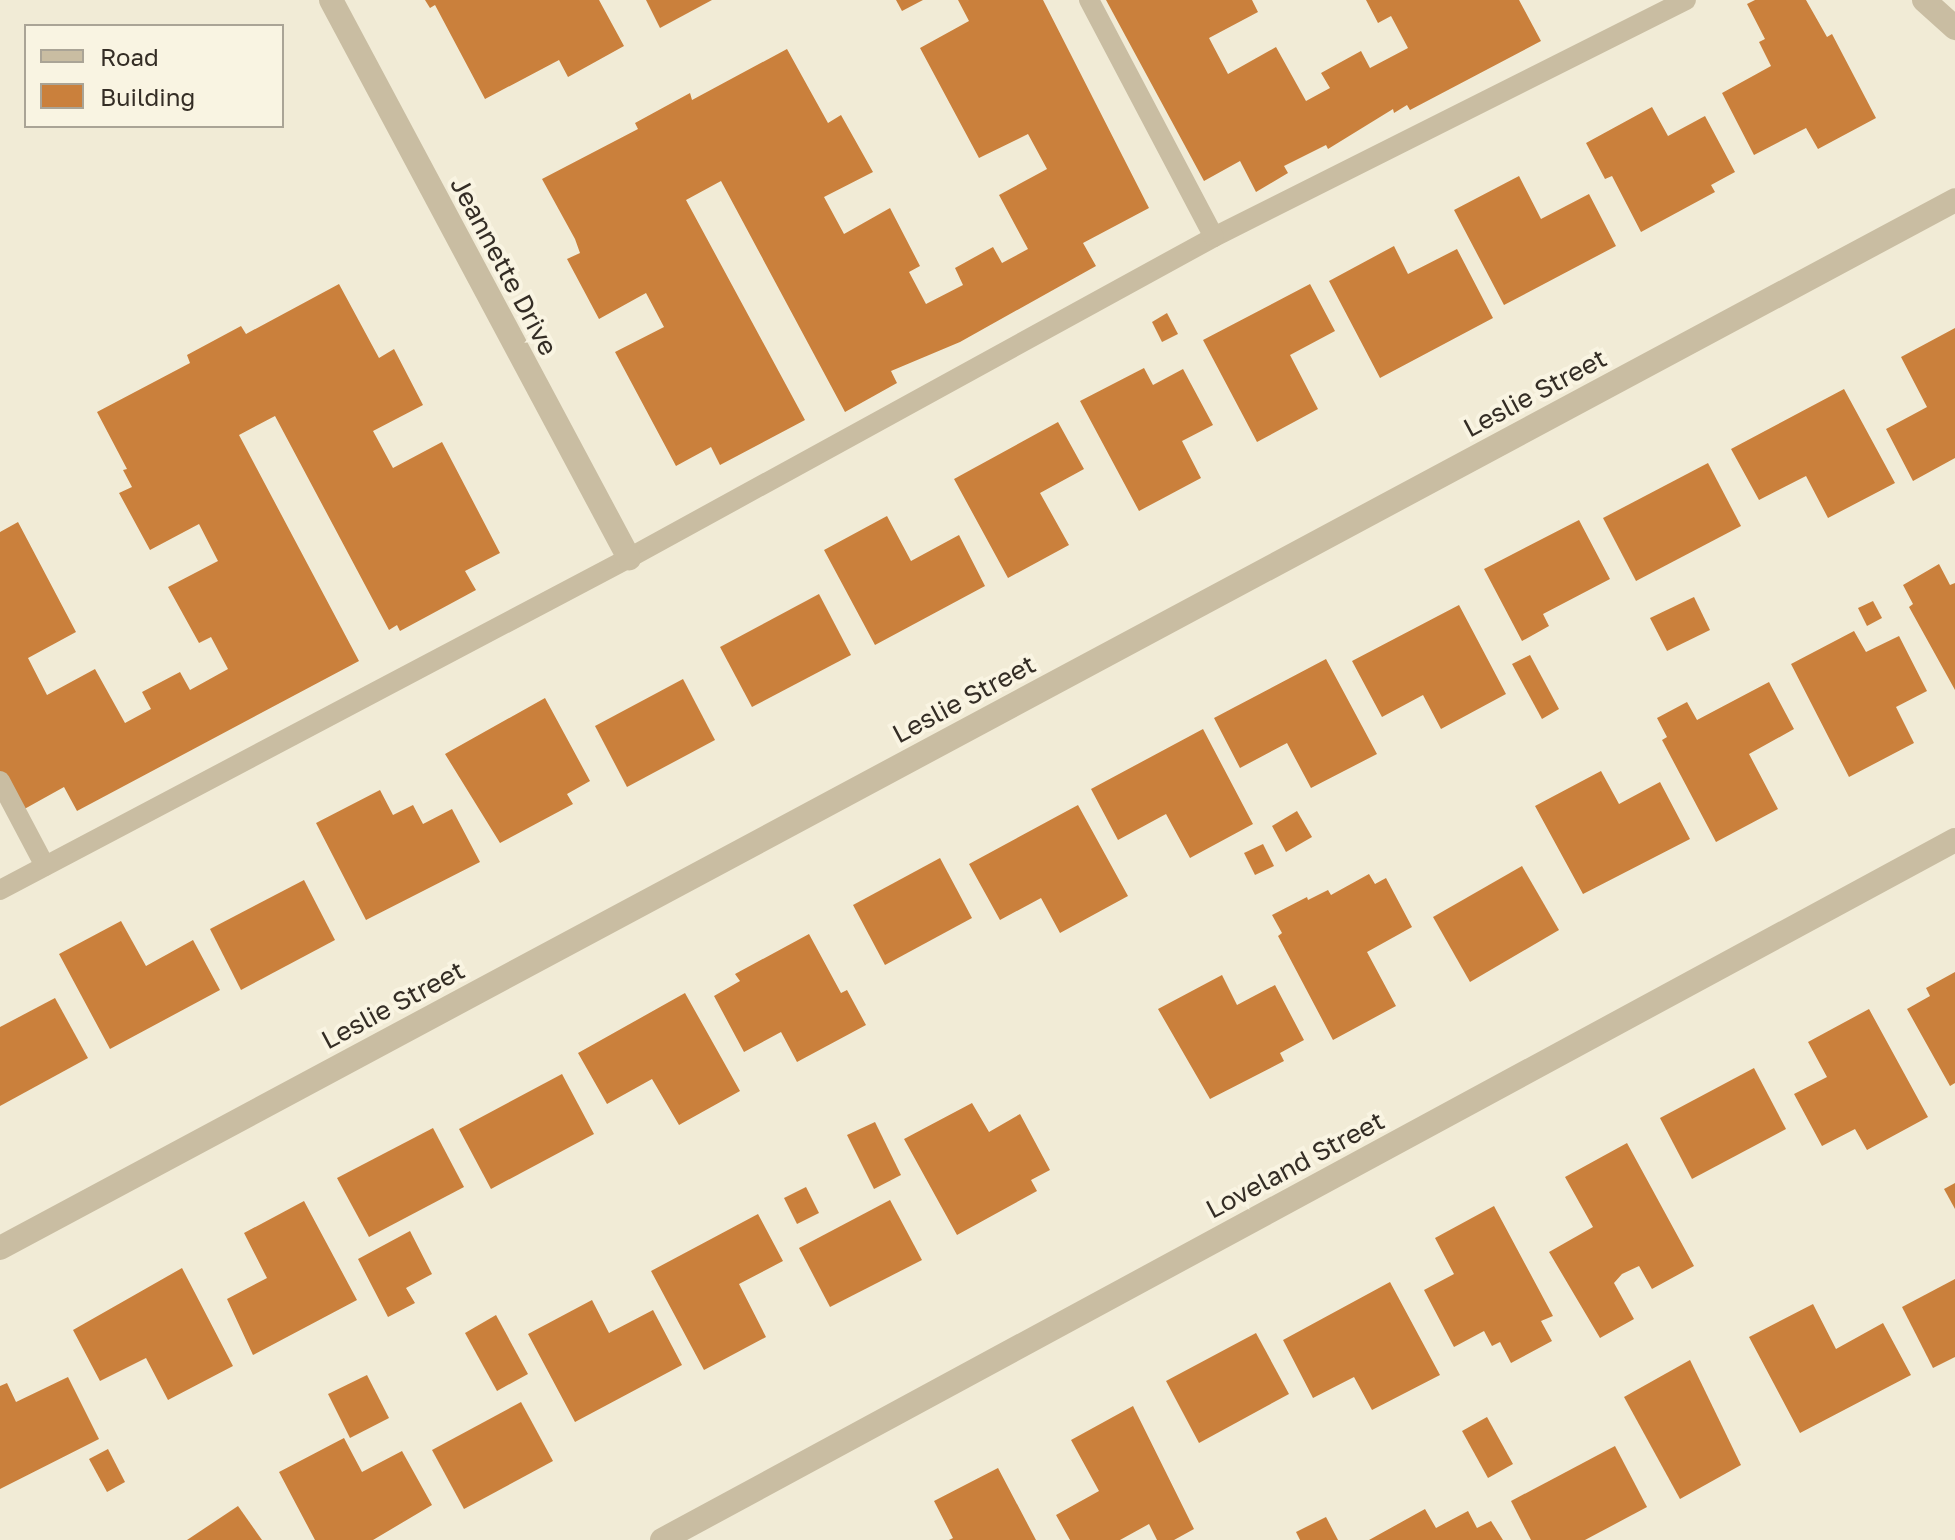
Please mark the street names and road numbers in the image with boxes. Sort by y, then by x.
street label: Jeannette Drive [444,171,564,361]
street label: Leslie Street [1458,342,1612,444]
street label: Leslie Street [887,648,1041,750]
street label: Leslie Street [316,954,470,1056]
street label: Loveland Street [1201,1105,1389,1225]

